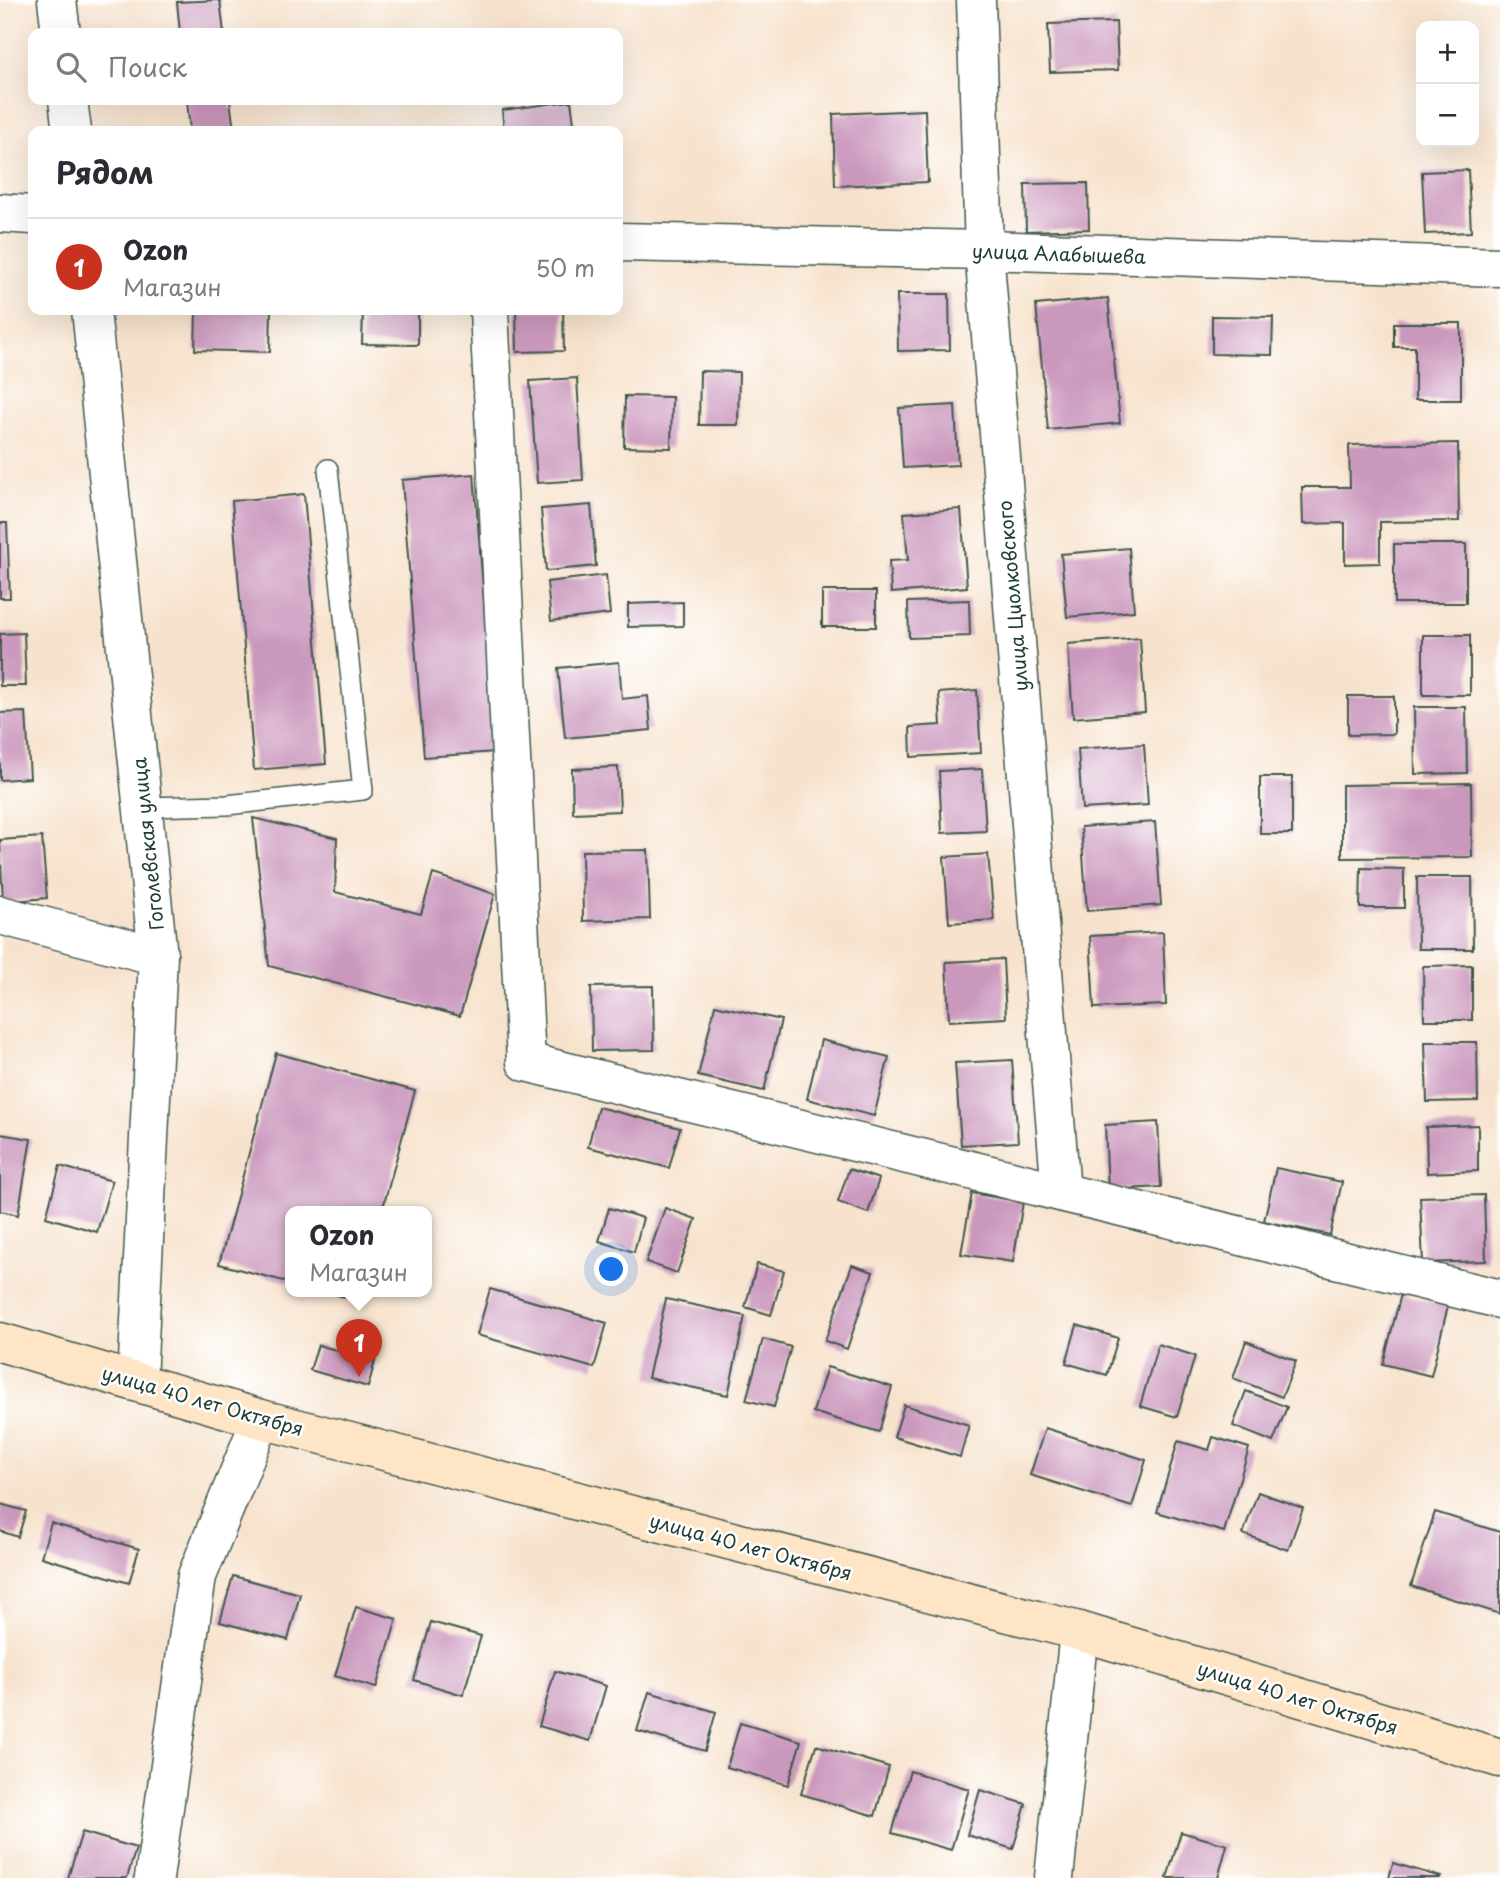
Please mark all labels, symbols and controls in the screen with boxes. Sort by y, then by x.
map controls [1416,21,1479,147]
button: + [1416,21,1479,84]
search box [28,28,623,105]
text: Поиск [108,47,187,86]
icon: search [52,48,90,86]
button: − [1416,84,1479,147]
text: Рядом [56,149,154,194]
text: Ozon [123,230,188,269]
street label: улица Алабышева [972,236,1147,270]
text: 1 [74,250,85,285]
text: 50 m [535,250,595,285]
text: Магазин [123,269,222,304]
street label: улица Циолковского [990,499,1034,693]
street label: Гоголевская улица [124,756,170,932]
popup [285,1206,432,1297]
text: Ozon [309,1215,375,1254]
your location [594,1252,628,1286]
text: Магазин [309,1254,408,1289]
pin: 1 [336,1319,382,1377]
street label: улица 40 лет Октября [99,1358,307,1442]
street label: улица 40 лет Октября [647,1506,855,1586]
street label: улица 40 лет Октября [1194,1653,1402,1741]

